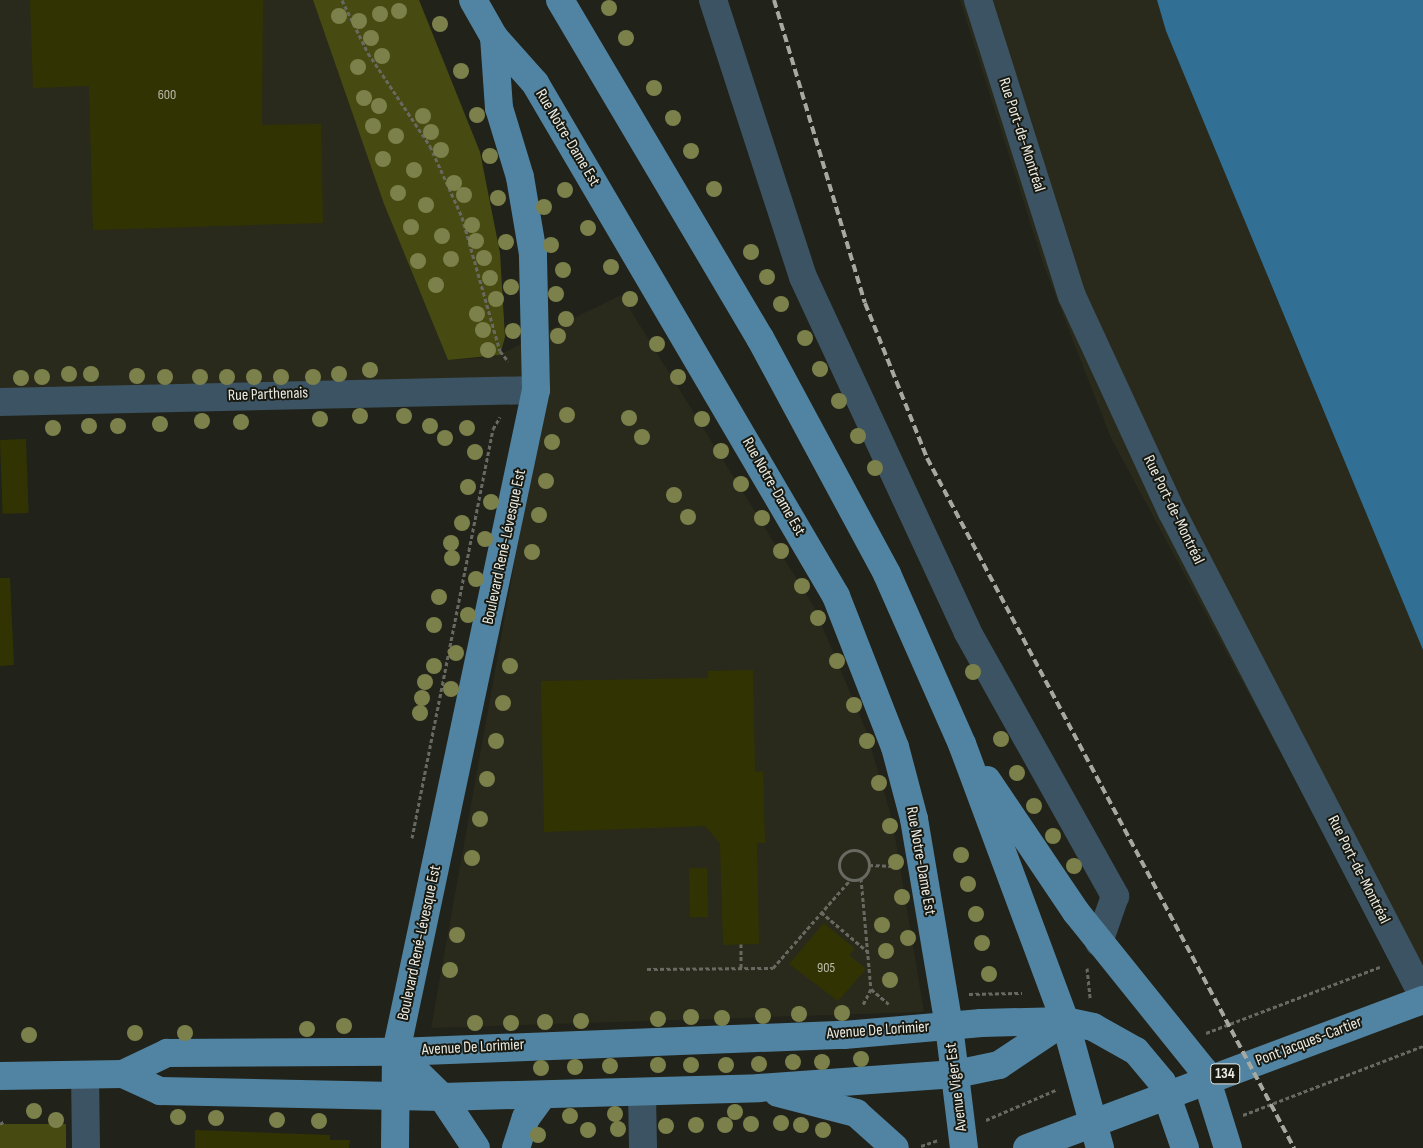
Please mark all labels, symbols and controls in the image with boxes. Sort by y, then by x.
street label: Rue Port-de-Montréal [994,76,1048,194]
street label: Rue Notre-Dame Est [531,86,603,190]
house number: 600 [158,87,176,103]
street label: Rue Parthenais [227,384,309,406]
street label: Rue Notre-Dame Est [737,435,809,539]
street label: Rue Port-de-Montréal [1138,452,1208,568]
street label: Boulevard René-Lévesque Est [479,468,531,626]
street label: Rue Notre-Dame Est [901,805,939,917]
street label: Rue Port-de-Montréal [1322,813,1394,927]
street label: Boulevard René-Lévesque Est [394,864,446,1022]
house number: 905 [817,960,835,976]
street label: Pont Jacques-Cartier [1253,1013,1365,1071]
street label: Avenue De Lorimier [826,1018,930,1044]
street label: Avenue De Lorimier [421,1036,525,1060]
street label: Avenue Viger Est [942,1042,972,1132]
road number: 134 [1210,1062,1240,1086]

